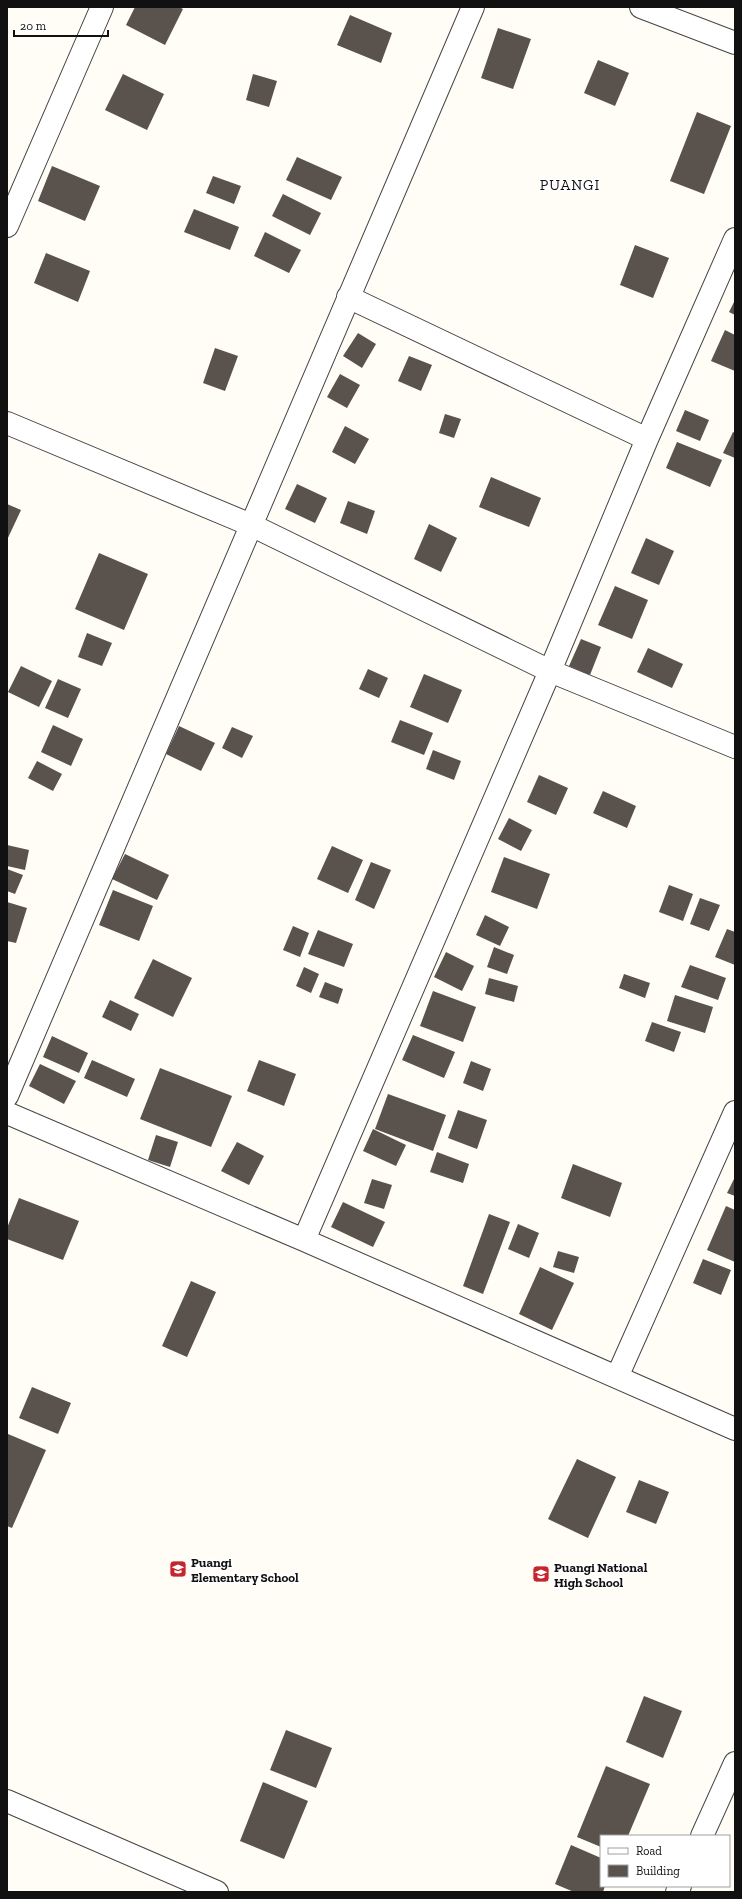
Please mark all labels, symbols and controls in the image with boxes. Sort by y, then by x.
scale bar [14,12,108,38]
text: 20 m [20,19,47,33]
district label: PUANGI [540,176,600,194]
place label: Puangi Elementary School [191,1555,299,1585]
school or university icon: Puangi Elementary School [168,1559,188,1579]
place label: Puangi National High School [554,1560,648,1590]
school or university icon: Puangi National High School [531,1564,551,1584]
legend [600,1835,730,1887]
text: Road [636,1844,662,1858]
text: Building [636,1864,680,1878]

